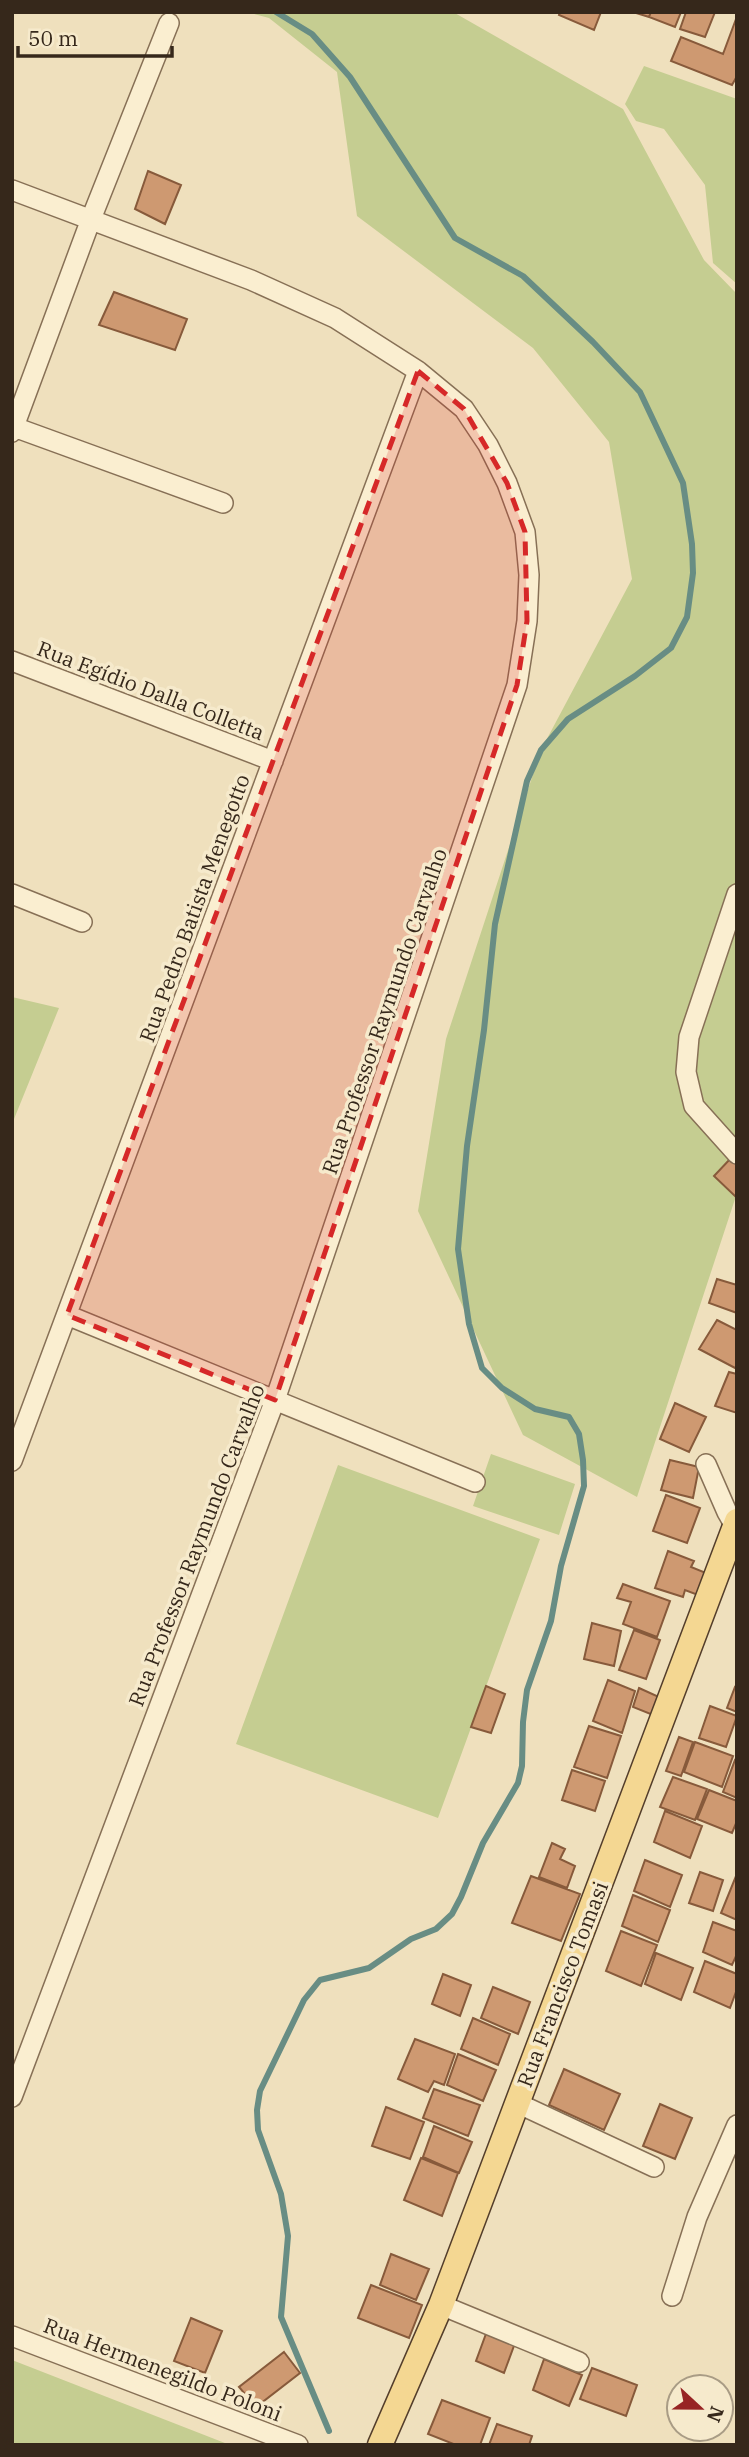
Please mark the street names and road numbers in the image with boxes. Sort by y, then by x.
street label: Rua Egídio Dalla Colletta [33,634,269,746]
street label: Rua Pedro Batista Menegotto [132,770,256,1046]
street label: Rua Professor Raymundo Carvalho [315,844,453,1178]
street label: Rua Professor Raymundo Carvalho [121,1380,271,1710]
street label: Rua Francisco Tomasi [510,1877,614,2091]
street label: Rua Hermenegildo Poloni [40,2311,286,2427]

